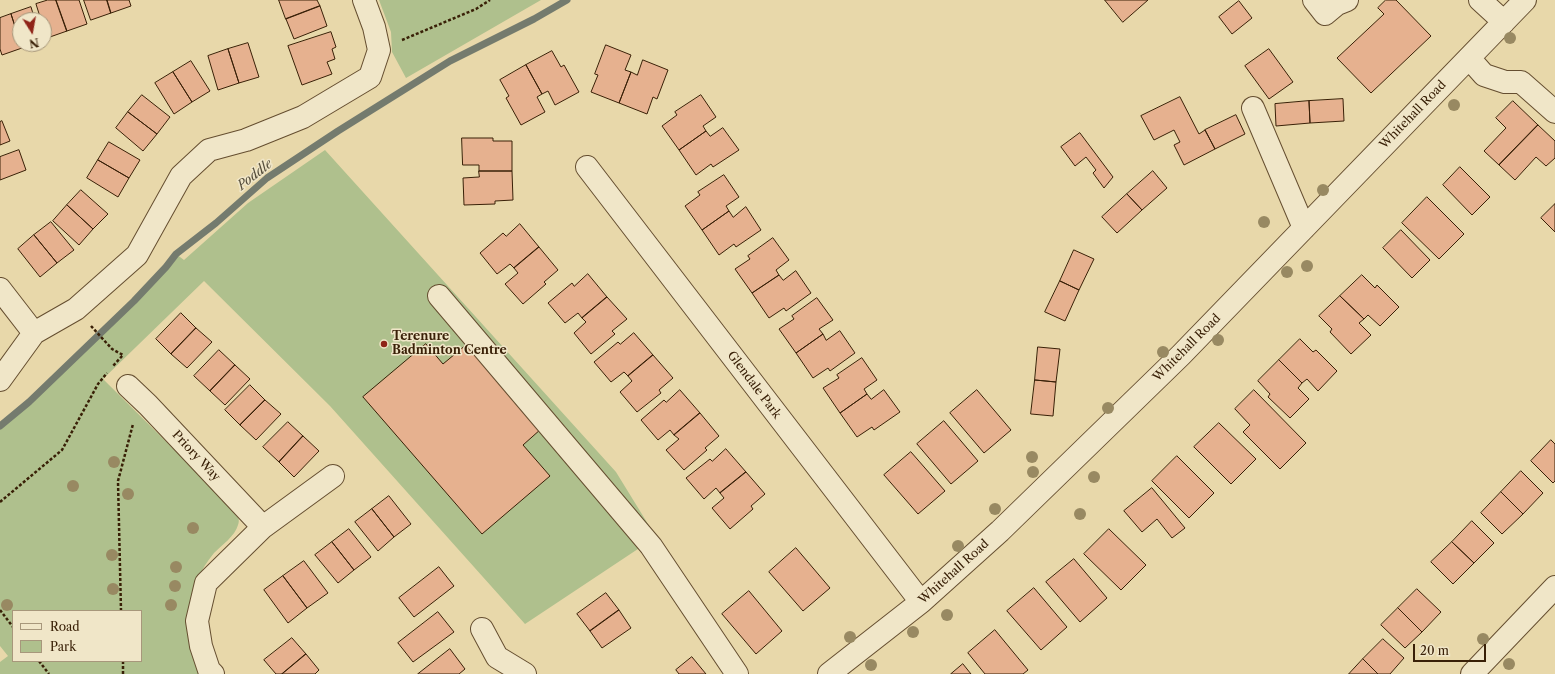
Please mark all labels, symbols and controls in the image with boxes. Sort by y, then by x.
north arrow [12,12,52,52]
text: N [28,35,40,51]
street label: Whitehall Road [1377,78,1449,152]
water label: Poddle [234,156,276,194]
street label: Whitehall Road [1150,311,1224,385]
place label: Terenure Badminton Centre [392,330,507,358]
marker: Terenure Badminton Centre [379,339,389,349]
street label: Glendale Park [724,348,784,422]
street label: Priory Way [169,428,223,484]
street label: Whitehall Road [916,537,992,607]
legend [12,610,142,662]
text: Road [50,619,80,634]
scale bar [1415,636,1488,662]
text: Park [50,639,76,654]
text: 20 m [1420,643,1449,658]

